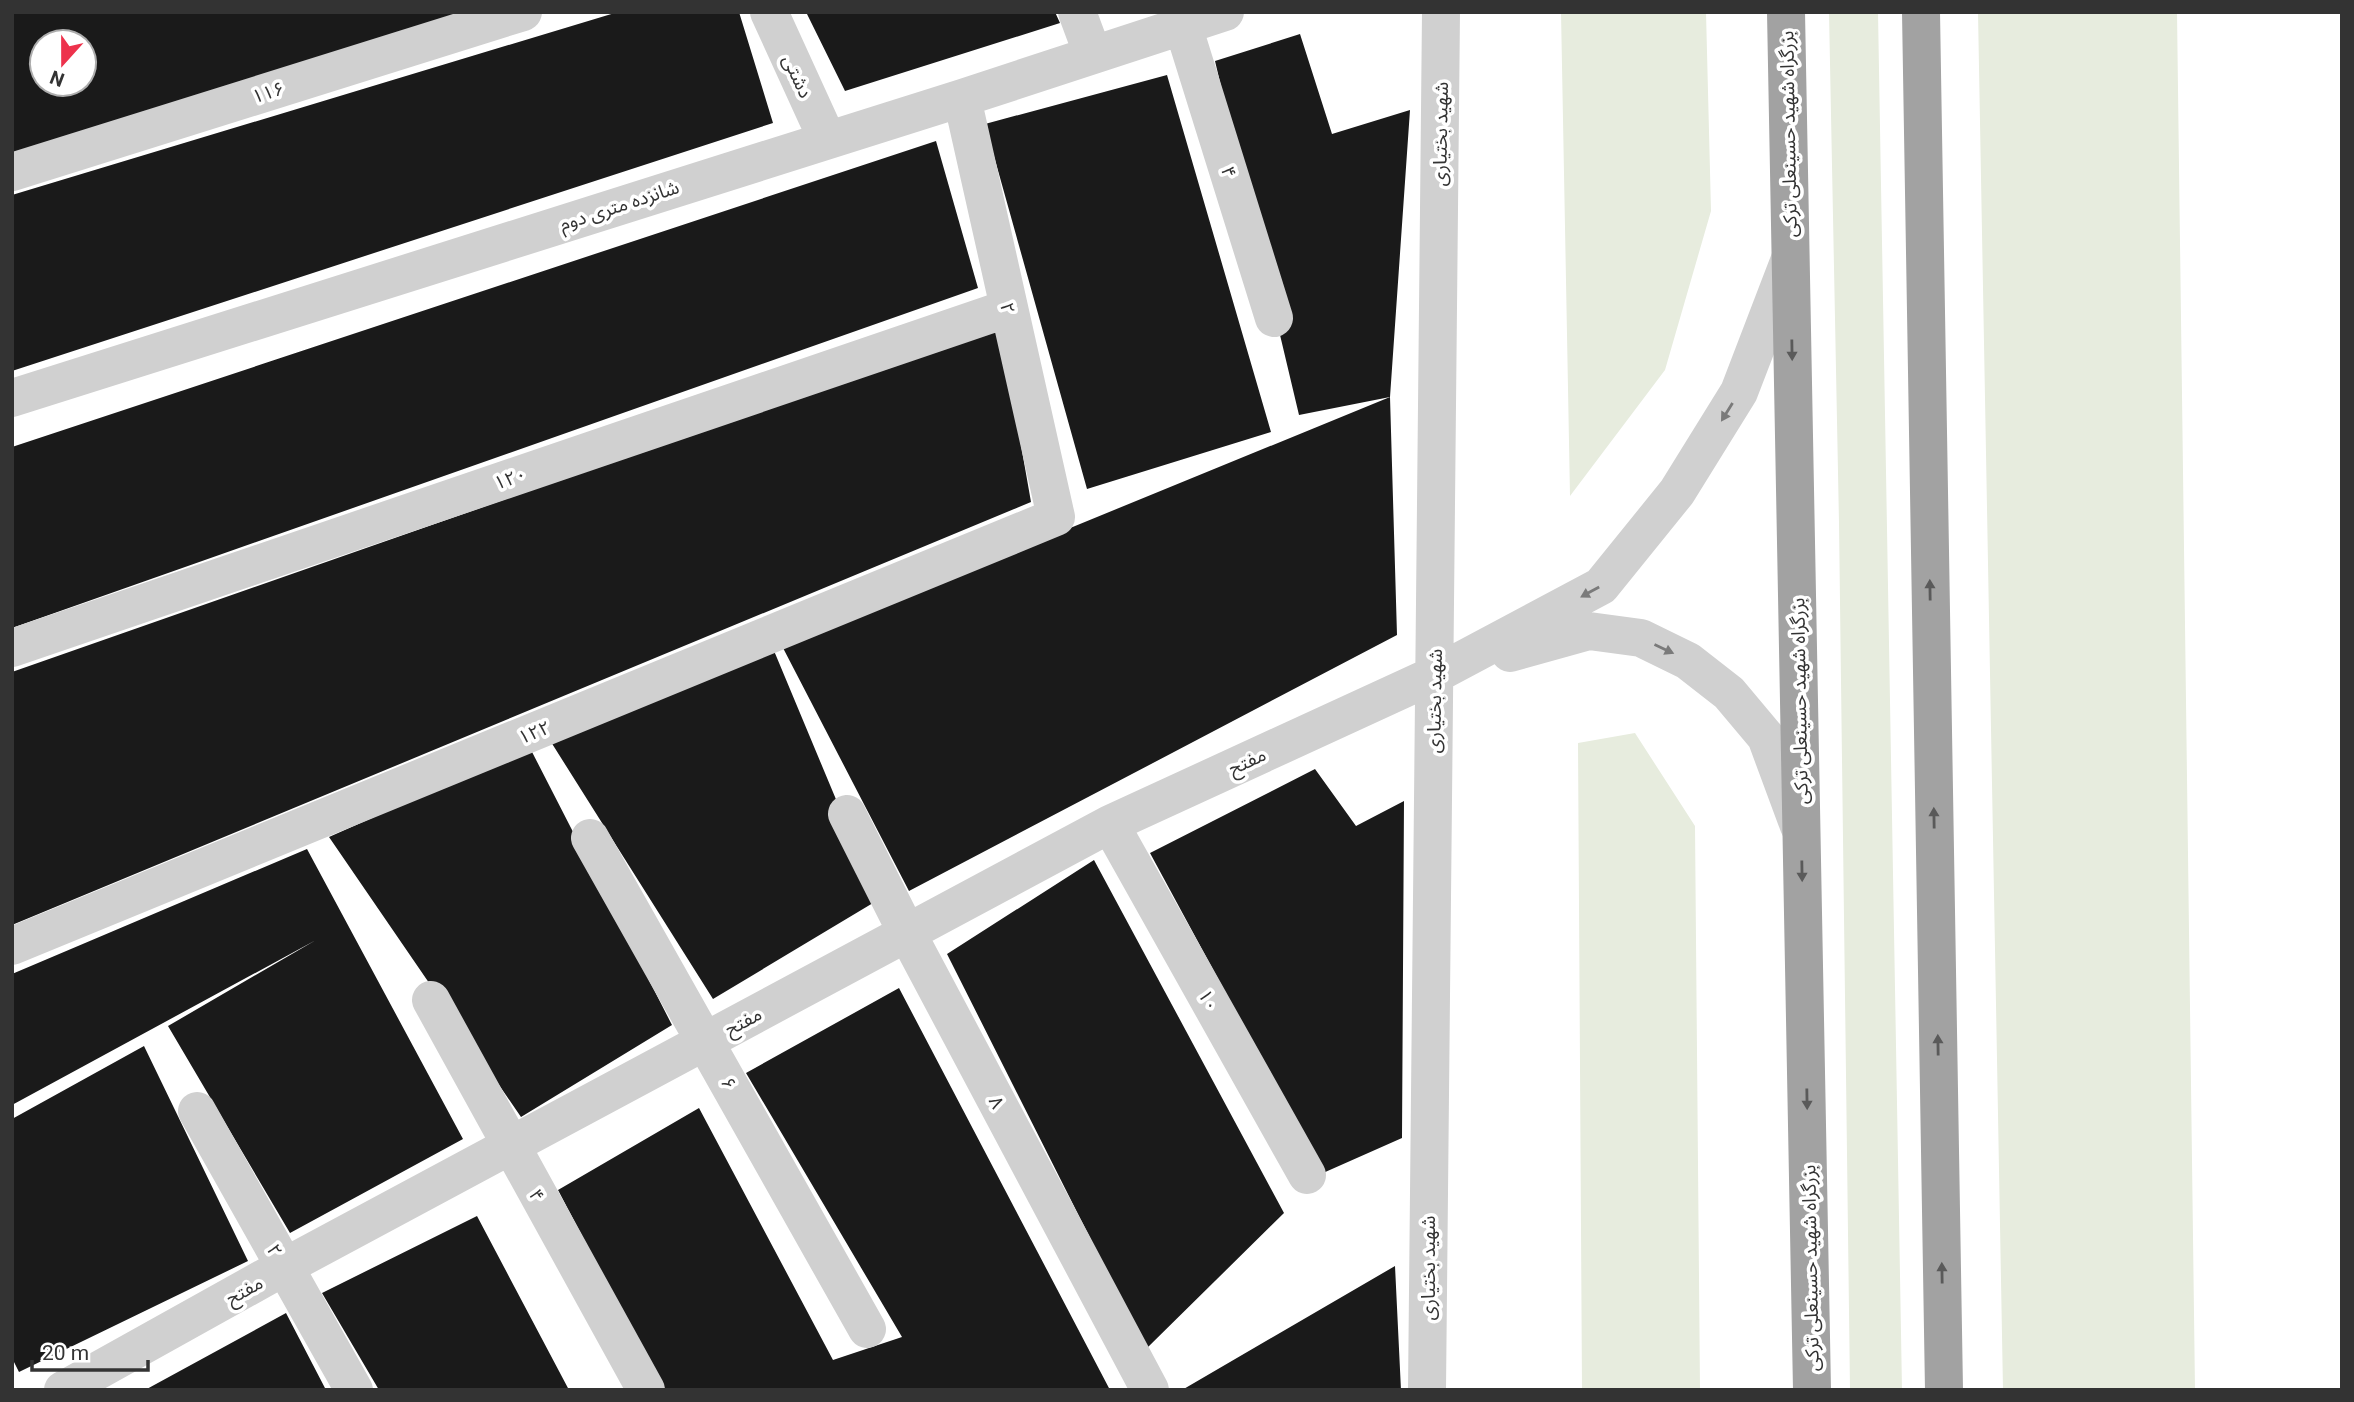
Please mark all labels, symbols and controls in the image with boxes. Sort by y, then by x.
north arrow [28,28,98,98]
street label: بزرگراه شهید حسینعلی ترکی [1775,31,1802,237]
street label: دشتی [778,51,817,101]
text: N [47,65,67,92]
street label: ۱۱۶ [249,77,287,108]
street label: شهید بختیاری [1428,81,1453,187]
street label: ۴ [1216,164,1241,181]
street label: شانزده متری دوم [556,175,683,238]
street label: ۲ [995,300,1020,316]
one-way arrow [1786,339,1798,361]
one-way arrow [1720,402,1733,421]
street label: ۱۲۰ [491,462,529,495]
one-way arrow [1924,579,1936,601]
one-way arrow [1581,586,1600,598]
street label: بزرگراه شهید حسینعلی ترکی [1786,598,1813,804]
one-way arrow [1654,643,1674,655]
street label: شهید بختیاری [1422,648,1447,754]
street label: ۱۲۲ [515,716,554,749]
street label: مفتح [1225,743,1271,783]
one-way arrow [1928,806,1940,828]
one-way arrow [1796,861,1808,883]
street label: ۱۰ [1193,985,1224,1015]
street label: مفتح [721,1002,767,1043]
one-way arrow [1932,1034,1944,1056]
street label: ۶ [716,1073,741,1094]
one-way arrow [1801,1088,1812,1110]
street label: ۸ [984,1092,1009,1113]
street label: بزرگراه شهید حسینعلی ترکی [1797,1165,1824,1371]
street label: ۴ [524,1185,549,1206]
street label: شهید بختیاری [1417,1216,1440,1320]
street label: ۲ [262,1240,287,1261]
one-way arrow [1936,1261,1947,1283]
street label: مفتح [222,1271,268,1313]
scale bar [32,1328,147,1372]
text: 20 m [42,1341,89,1365]

